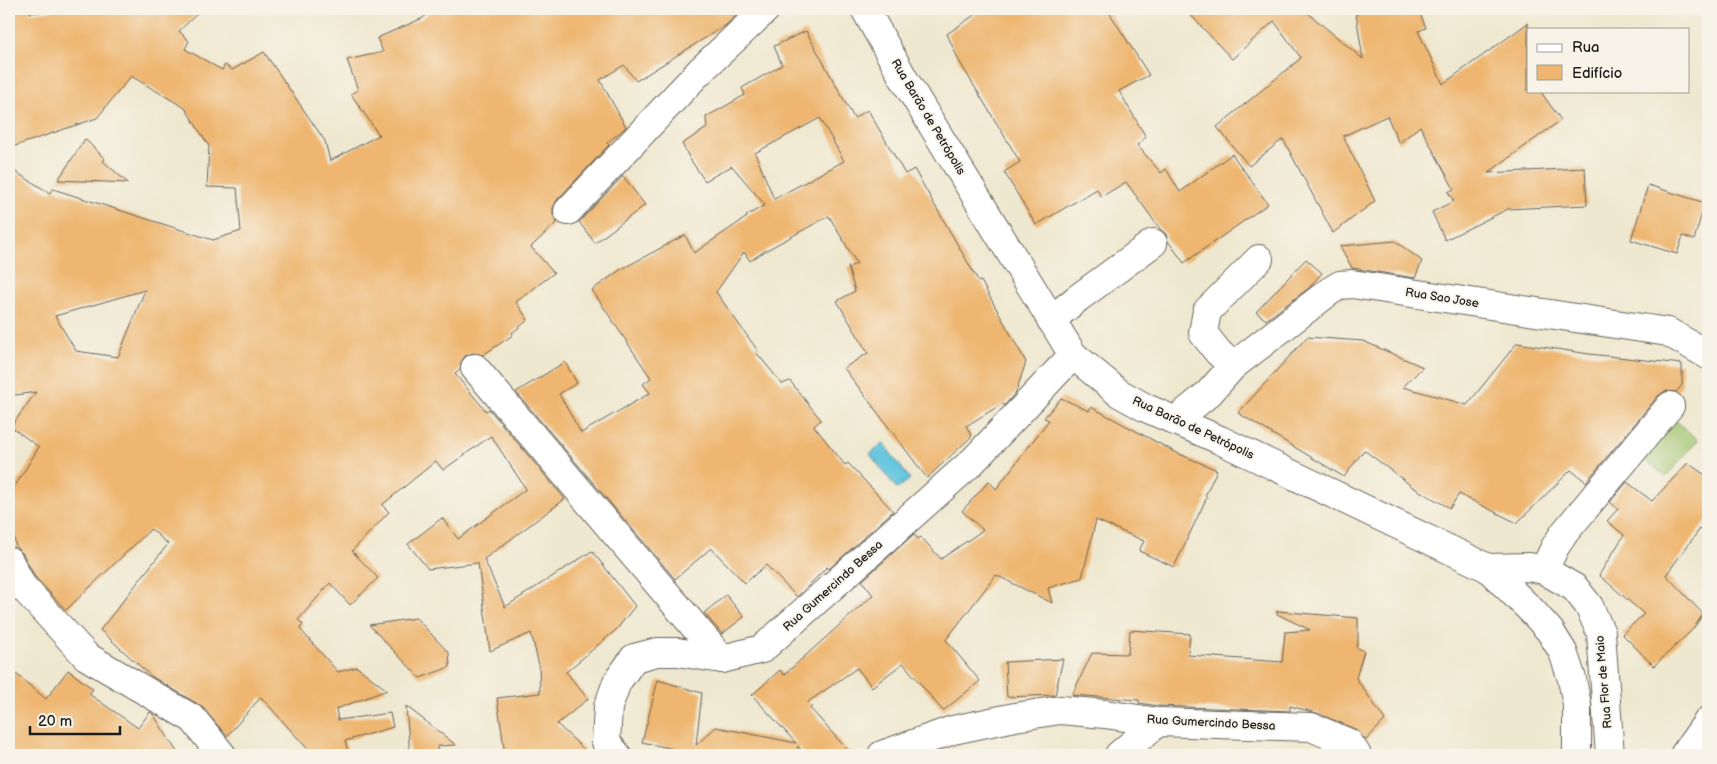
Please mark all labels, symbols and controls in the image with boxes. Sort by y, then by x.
legend [1527,28,1690,92]
text: Rua [1572,38,1600,57]
street label: Rua Barão de Petrópolis [887,56,969,178]
text: Edifício [1572,64,1622,83]
street label: Rua Sao Jose [1404,285,1480,311]
street label: Rua Barão de Petrópolis [1130,393,1256,463]
street label: Rua Gumercindo Bessa [780,537,886,635]
street label: Rua Flor de Maio [1592,635,1616,729]
scale bar [30,704,120,736]
text: 20 m [38,712,72,731]
street label: Rua Gumercindo Bessa [1146,712,1276,734]

